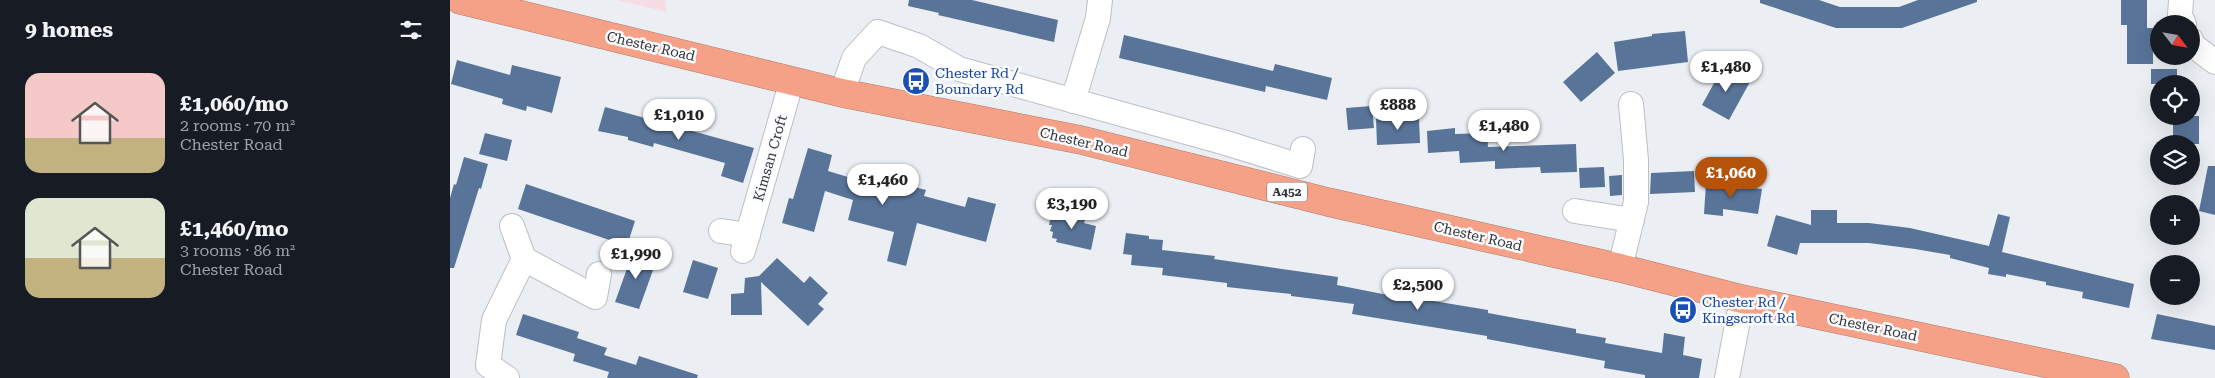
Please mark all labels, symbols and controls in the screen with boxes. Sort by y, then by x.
north arrow [2150,15,2200,65]
map controls [2150,15,2200,305]
icon: filters [397,16,425,44]
text: 9 homes [25,18,113,42]
street label: Chester Road [605,28,697,64]
pin: £1,480 [1685,51,1767,93]
text: £1,480 [1701,57,1751,76]
place label: Chester Rd / Boundary Rd [935,65,1024,97]
bus stop icon: Chester Rd / Boundary Rd [901,66,931,96]
button: locate [2150,75,2200,125]
pin: £888 [1368,88,1428,131]
text: £1,060/mo [180,92,289,116]
icon: home [65,93,125,153]
text: £888 [1380,95,1416,114]
pin: £1,010 [638,98,720,141]
text: £1,010 [654,105,704,124]
pin: £1,480 [1463,110,1545,152]
street label: Kimsan Croft [750,113,790,203]
text: 2 rooms · 70 m² [180,116,295,135]
text: £1,480 [1479,116,1529,135]
street label: Chester Road [1038,124,1130,160]
text: Chester Road [180,135,283,154]
button: layers [2150,135,2200,185]
pin: £1,060 [1690,156,1772,199]
text: £1,060 [1706,163,1756,182]
pin: £1,460 [842,164,924,206]
text: £1,460 [858,170,908,189]
road number: A452 [1267,182,1307,202]
pin: £3,190 [1031,188,1113,230]
text: £3,190 [1047,194,1097,213]
button: + [2150,195,2200,245]
text: £1,460/mo [180,217,289,241]
icon: home [65,218,125,278]
street label: Chester Road [1432,218,1524,254]
pin: £1,990 [595,238,677,280]
text: 3 rooms · 86 m² [180,241,295,260]
text: £1,990 [611,244,661,263]
button: − [2150,255,2200,305]
text: Chester Road [180,260,283,279]
pin: £2,500 [1377,268,1459,311]
text: £2,500 [1393,275,1443,294]
place label: Chester Rd / Kingscroft Rd [1702,294,1795,326]
bus stop icon: Chester Rd / Kingscroft Rd [1668,295,1698,325]
street label: Chester Road [1827,310,1919,344]

